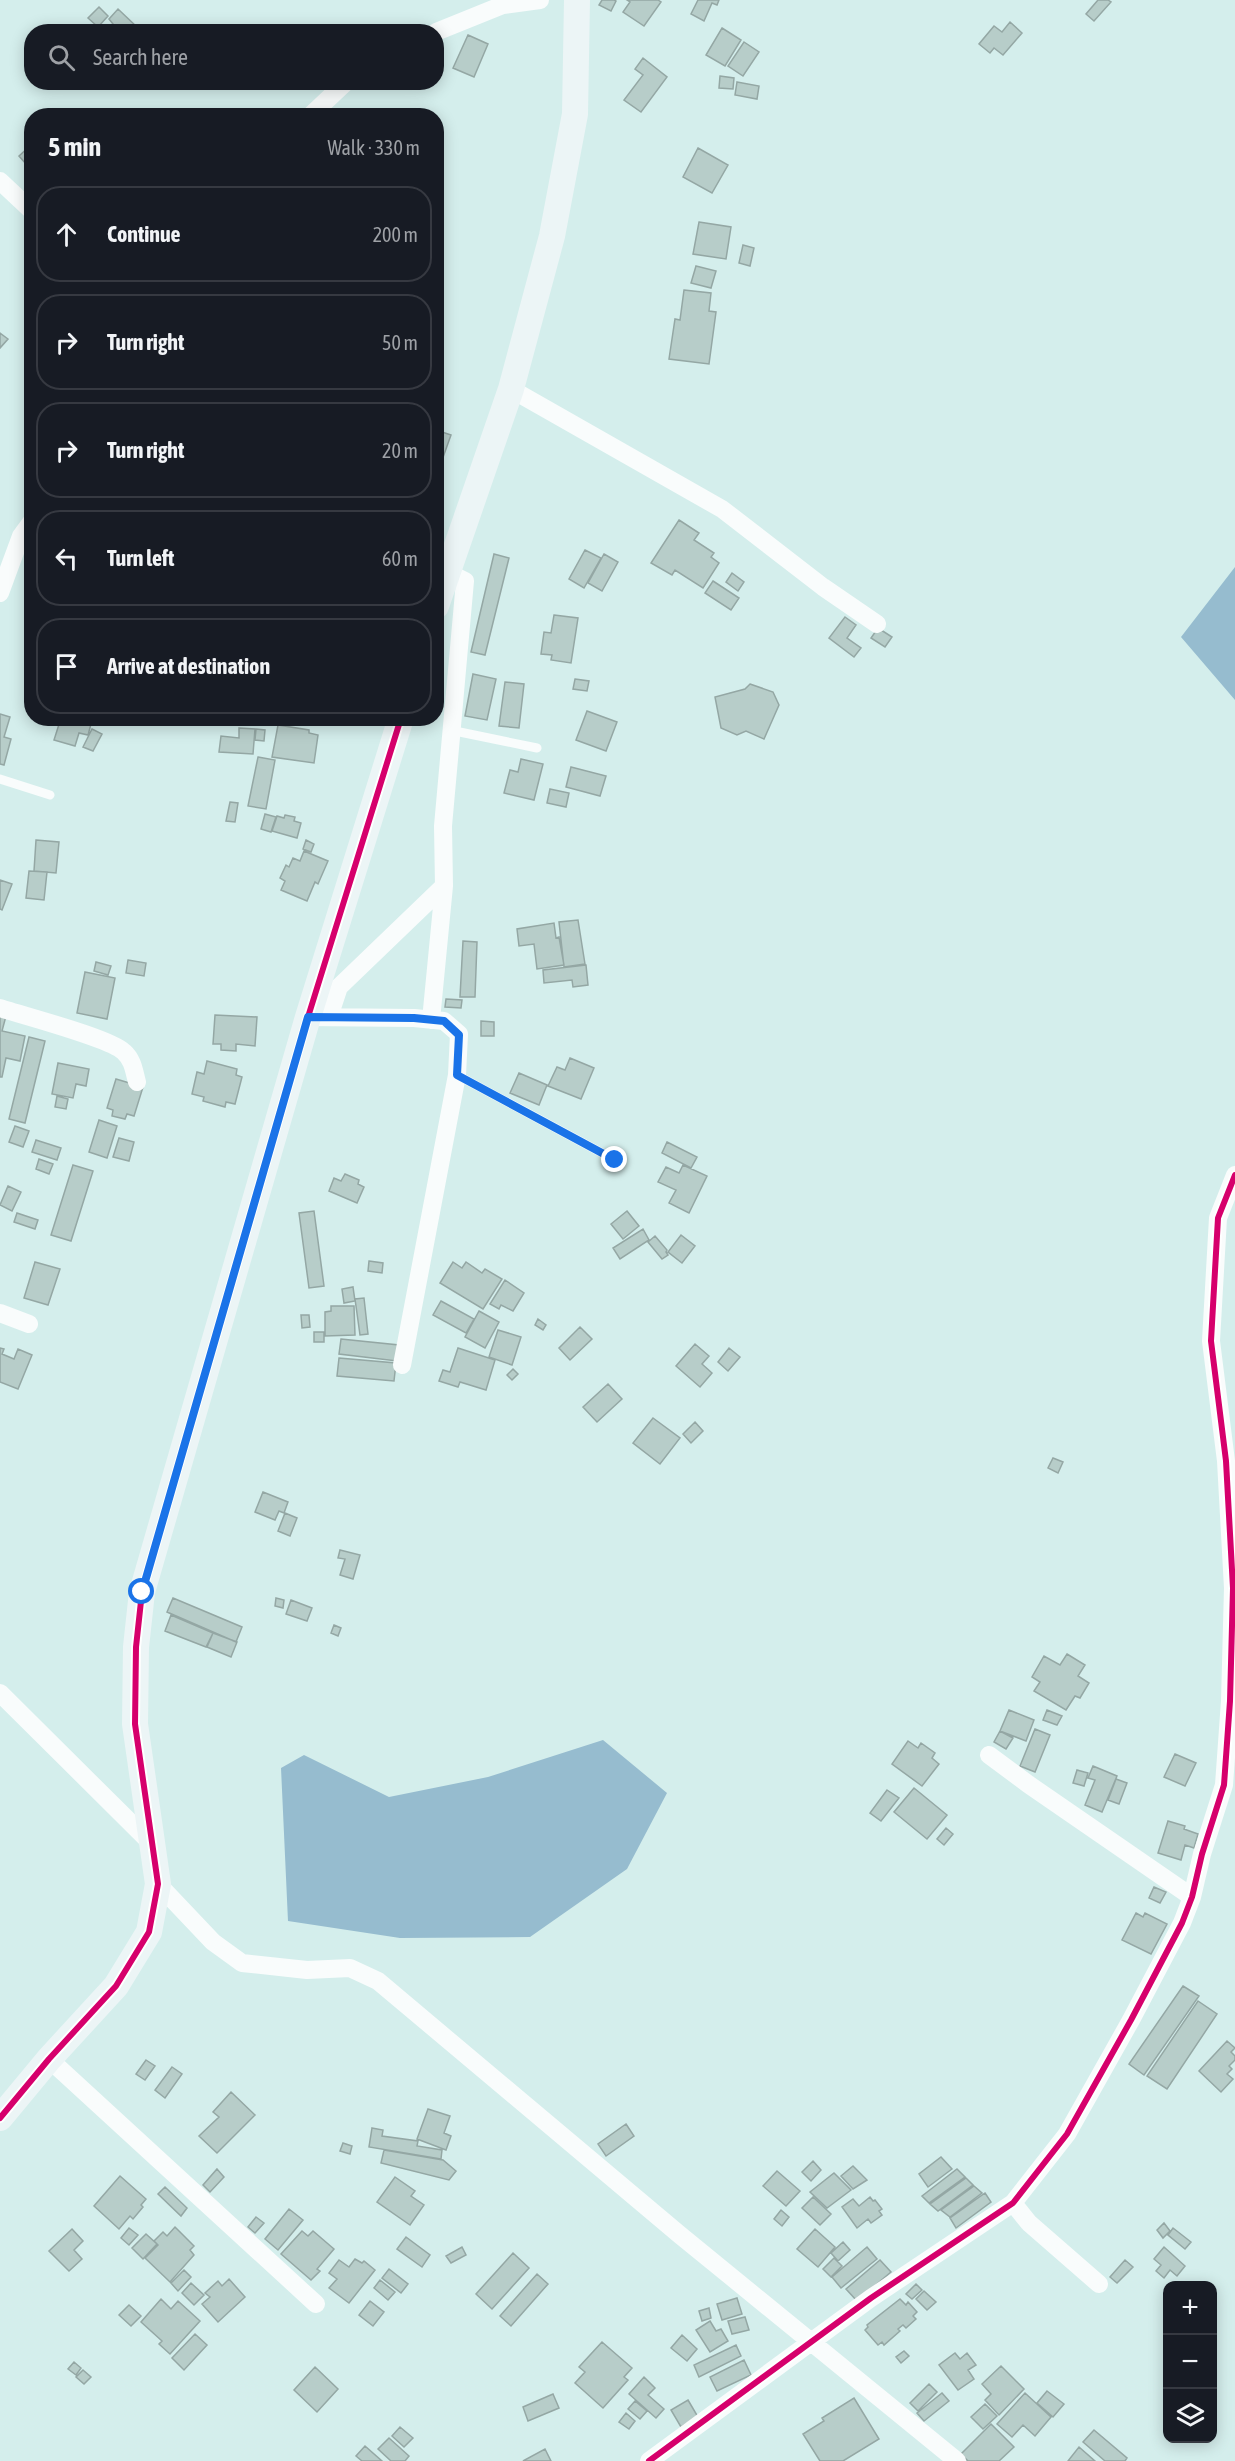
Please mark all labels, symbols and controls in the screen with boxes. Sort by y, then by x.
search box [24,24,444,90]
icon: search [45,41,78,74]
text: Search here [93,44,188,70]
text: 5 min [48,132,101,162]
text: Walk · 330 m [328,136,420,159]
icon: ahead [50,218,83,251]
text: Continue [107,221,181,247]
text: 200 m [373,223,418,246]
icon: right [50,326,83,359]
text: Turn right [107,329,184,355]
text: 50 m [382,331,418,354]
icon: right [50,434,83,467]
text: Turn right [107,437,184,463]
text: 20 m [382,439,418,462]
icon: left [50,542,83,575]
text: Turn left [107,545,174,571]
text: 60 m [382,547,418,570]
icon: arrive [50,650,83,683]
text: Arrive at destination [107,653,270,679]
route end [601,1146,627,1172]
route start [128,1578,154,1604]
map controls [1163,2281,1217,2443]
button: + [1163,2281,1217,2335]
button: − [1163,2335,1217,2389]
button: layers [1163,2389,1217,2443]

